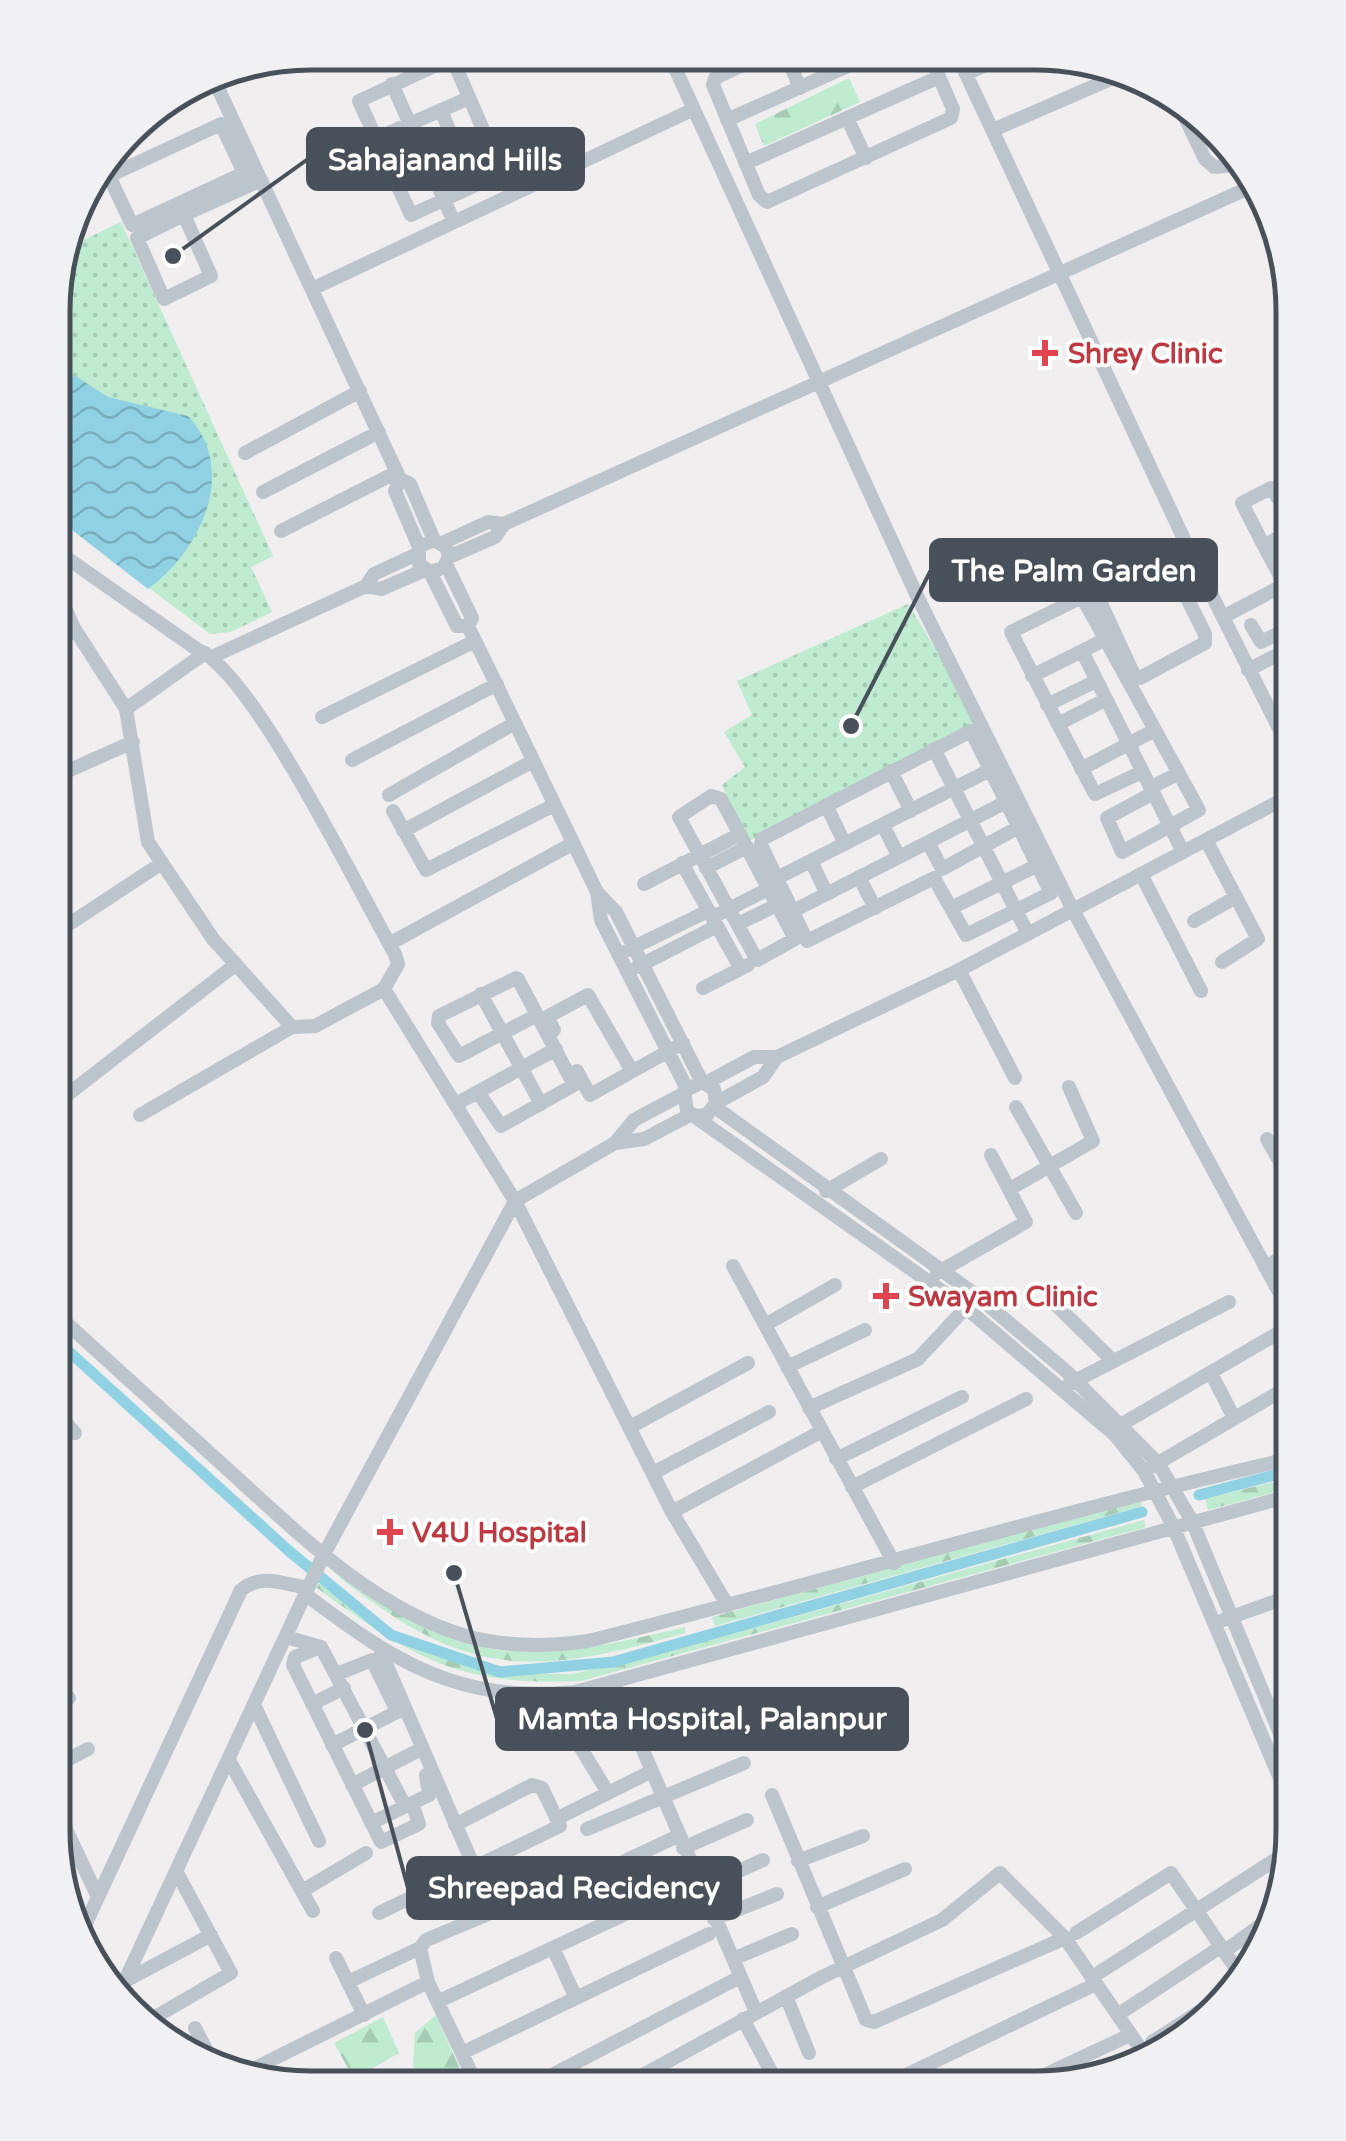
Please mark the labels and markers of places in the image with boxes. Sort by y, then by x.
callout: Sahajanand Hills [308,129,583,189]
place label: Shrey Clinic [1068,337,1223,371]
marker: Shrey Clinic [1032,340,1058,366]
callout: The Palm Garden [931,540,1216,600]
place label: Swayam Clinic [908,1280,1098,1314]
marker: Swayam Clinic [873,1283,899,1309]
place label: V4U Hospital [412,1516,587,1550]
marker: V4U Hospital [377,1519,403,1545]
callout: Mamta Hospital, Palanpur [497,1689,907,1749]
callout: Shreepad Recidency [408,1858,740,1918]

